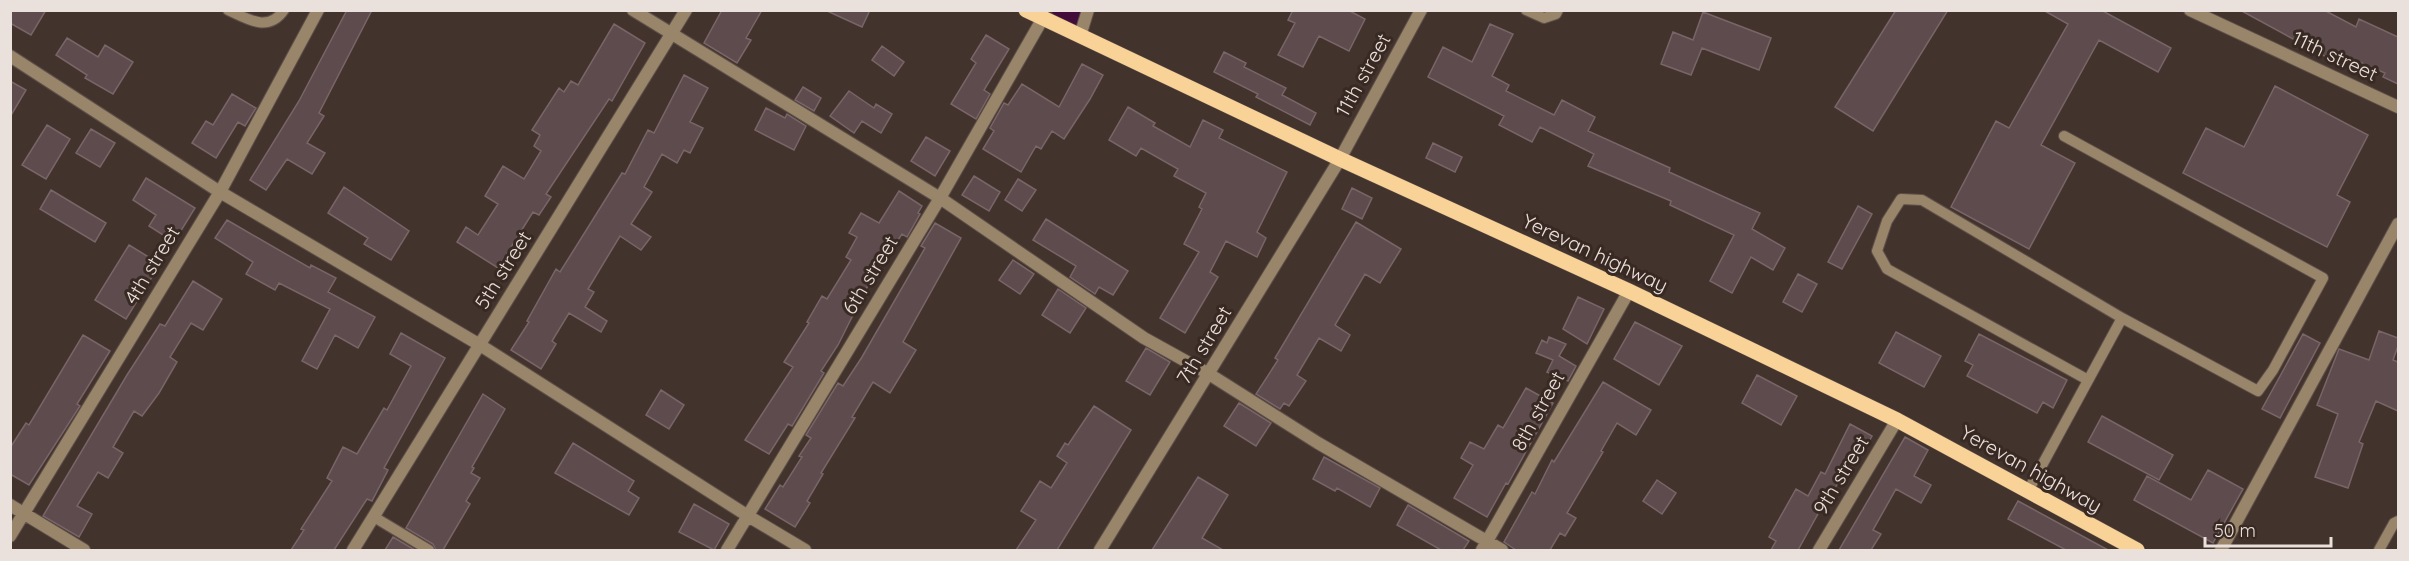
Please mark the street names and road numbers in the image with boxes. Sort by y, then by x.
street label: 11th street [2289,25,2382,86]
street label: 11th street [1330,29,1396,121]
street label: Yerevan highway [1518,208,1672,297]
street label: 4th street [118,221,185,308]
street label: 5th street [469,226,536,313]
street label: 6th street [836,231,903,319]
street label: 7th street [1171,301,1237,388]
street label: 8th street [1505,366,1570,455]
street label: Yerevan highway [1956,419,2106,518]
street label: 9th street [1807,431,1874,519]

